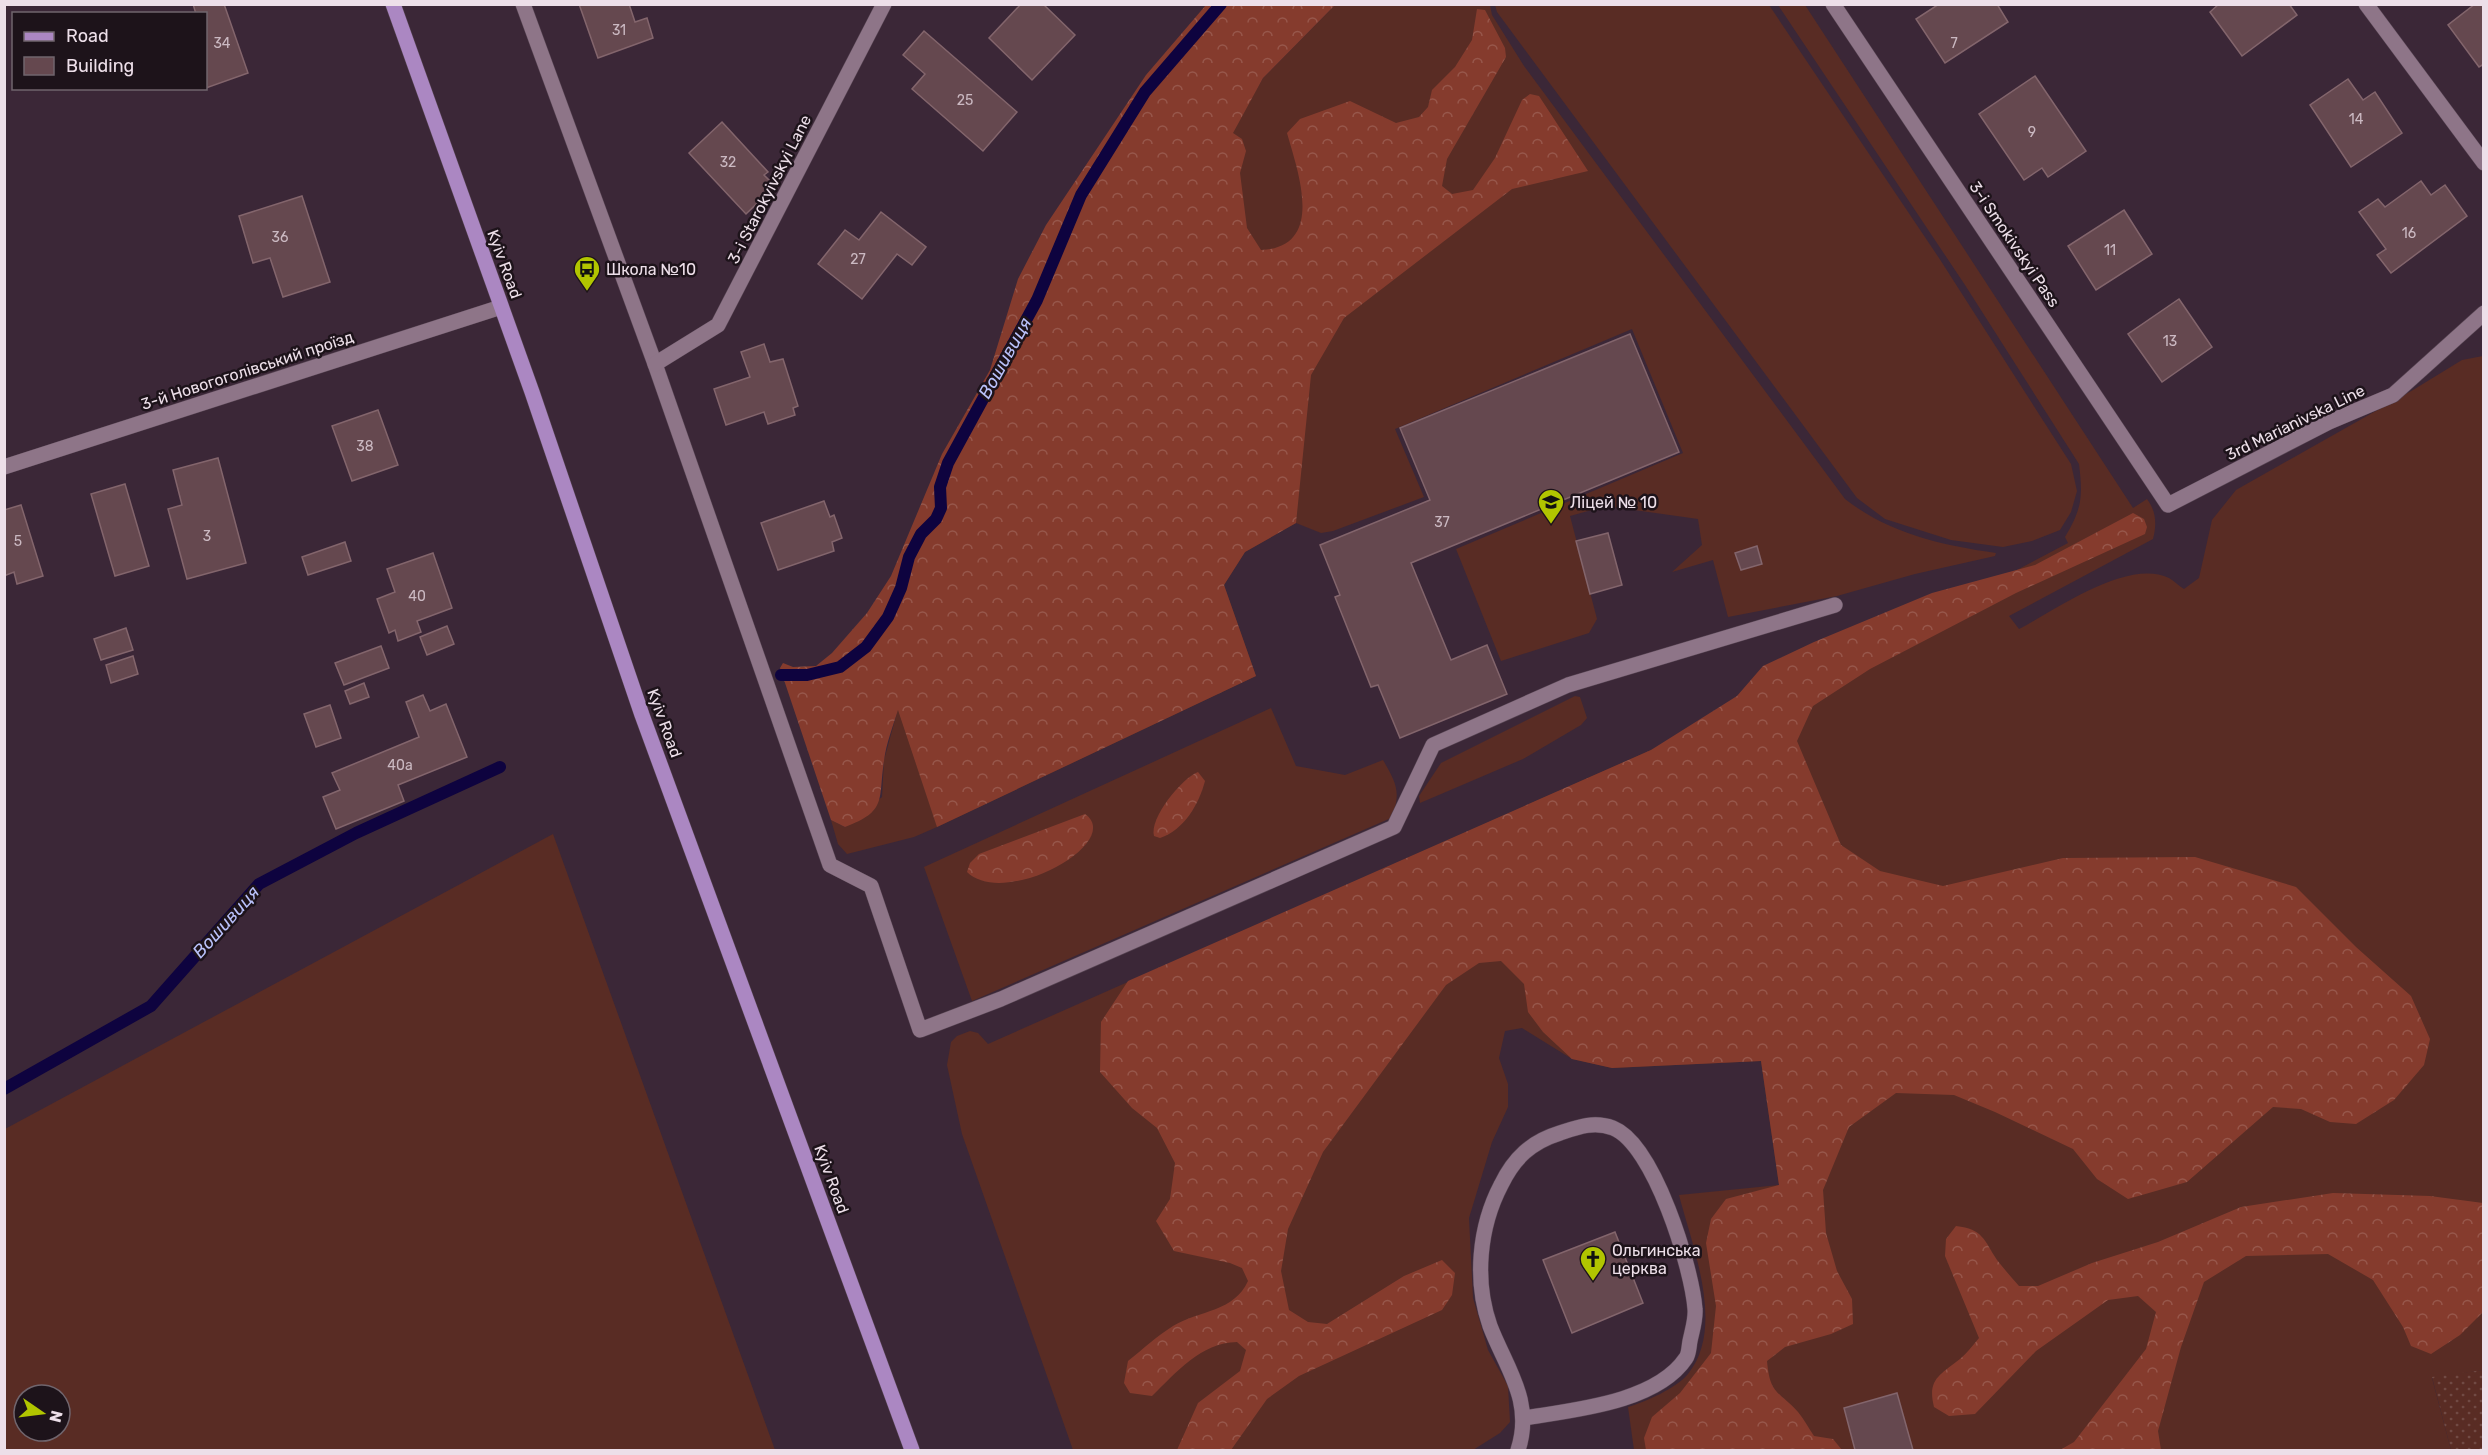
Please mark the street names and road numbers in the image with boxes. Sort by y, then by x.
street label: 3-i Starokyivskyi Lane [724,112,815,267]
street label: 3-i Smokivskyi Pass [1965,178,2064,311]
street label: Kyiv Road [483,227,526,301]
street label: 3-й Новогоголівський проїзд [139,327,356,414]
street label: 3rd Marianivska Line [2223,381,2368,464]
street label: Kyiv Road [643,686,686,760]
street label: Kyiv Road [810,1142,853,1216]

